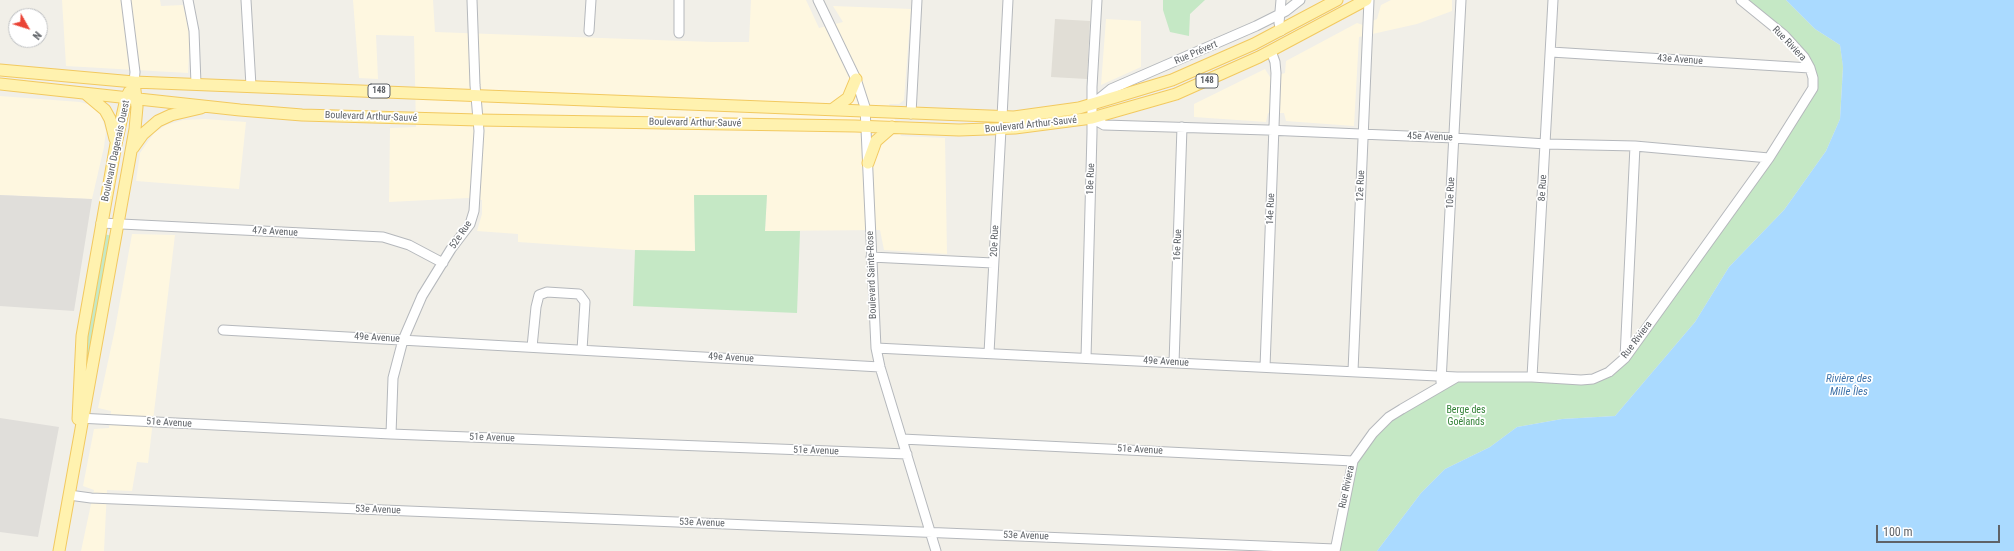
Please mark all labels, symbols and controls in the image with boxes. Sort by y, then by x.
north arrow [8,8,48,48]
street label: Rue Riviera [1770,24,1808,64]
text: N [30,29,44,42]
street label: Rue Prévert [1173,39,1219,67]
street label: 43e Avenue [1657,52,1703,68]
road number: 148 [1196,74,1218,88]
road number: 148 [368,84,390,98]
street label: Boulevard Dagenais Ouest [99,99,133,203]
street label: Boulevard Arthur-Sauvé [325,109,417,125]
street label: Boulevard Arthur-Sauvé [984,114,1078,136]
street label: Boulevard Arthur-Sauvé [649,116,741,130]
street label: 45e Avenue [1407,130,1453,144]
street label: 18e Rue [1084,163,1098,195]
street label: 12e Rue [1354,170,1368,202]
street label: 8e Rue [1536,174,1550,202]
street label: 10e Rue [1444,177,1458,209]
street label: 14e Rue [1264,193,1278,225]
street label: 52e Rue [447,219,475,251]
street label: 47e Avenue [252,225,298,239]
street label: 20e Rue [988,225,1002,257]
street label: 16e Rue [1171,229,1185,261]
street label: Boulevard Sainte-Rose [864,231,880,319]
street label: Rue Riviera [1619,319,1655,361]
street label: 49e Avenue [354,331,400,345]
street label: 49e Avenue [708,351,754,365]
street label: 49e Avenue [1143,355,1189,369]
water label: Rivière des Mille Îles [1826,372,1872,398]
park label: Berge des Goélands [1446,404,1486,428]
street label: 51e Avenue [146,416,192,430]
street label: 51e Avenue [469,431,515,445]
street label: 51e Avenue [1117,443,1163,457]
street label: 51e Avenue [793,444,839,458]
street label: Rue Riviera [1337,464,1357,510]
street label: 53e Avenue [355,503,401,517]
street label: 53e Avenue [679,516,725,530]
scale bar [1878,517,2002,543]
text: 100 m [1883,525,1913,539]
street label: 53e Avenue [1003,529,1049,543]

